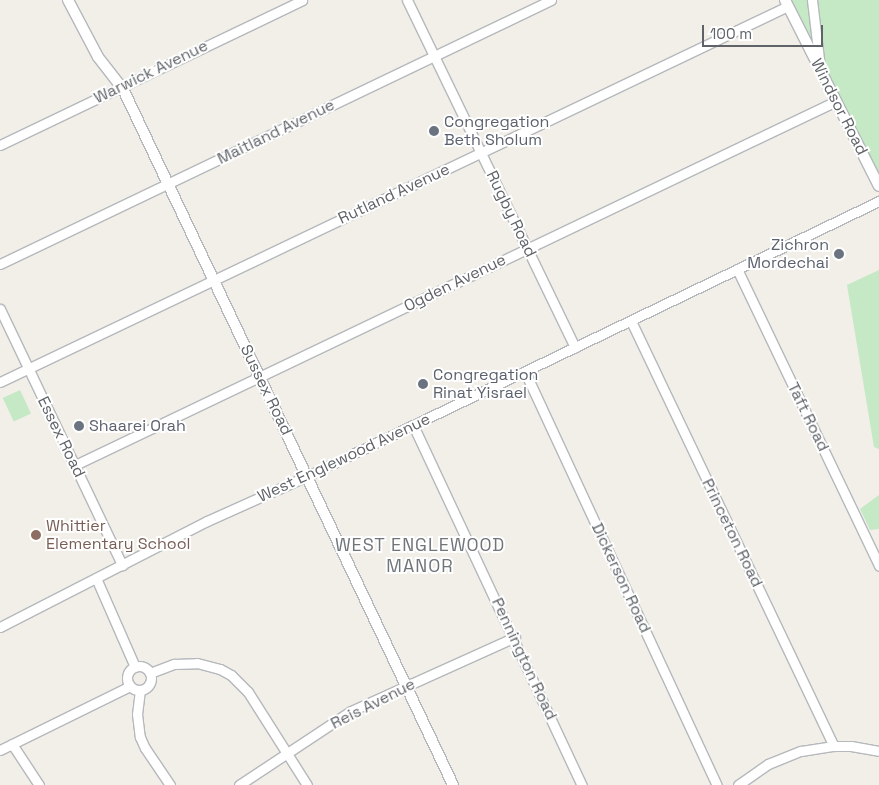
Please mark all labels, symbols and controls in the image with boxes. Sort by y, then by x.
scale bar [704,15,825,47]
text: 100 m [710,24,752,43]
street label: Warwick Avenue [91,36,211,108]
street label: Windsor Road [806,56,872,158]
street label: Maitland Avenue [214,95,338,169]
place label: Congregation Beth Sholum [444,112,549,150]
marker: Congregation Beth Sholum [428,125,440,137]
street label: Rutland Avenue [335,160,453,228]
street label: Rugby Road [482,168,540,260]
place label: Zichron Mordechai [747,235,829,273]
marker: Zichron Mordechai [833,248,845,260]
street label: Ogden Avenue [401,250,509,316]
street label: Sussex Road [236,342,296,438]
place label: Congregation Rinat Yisrael [433,365,538,403]
marker: Congregation Rinat Yisrael [417,378,429,390]
street label: Taft Road [783,379,833,455]
street label: Essex Road [33,393,89,481]
street label: West Englewood Avenue [254,409,434,507]
place label: Shaarei Orah [89,416,186,436]
marker: Shaarei Orah [73,420,85,432]
street label: Princeton Road [697,476,767,590]
place label: Whittier Elementary School [46,516,191,554]
street label: Dickerson Road [587,520,655,636]
marker: Whittier Elementary School [30,529,42,541]
district label: WEST ENGLEWOOD MANOR [333,535,507,578]
street label: Pennington Road [487,595,561,723]
street label: Reis Avenue [327,674,419,734]

